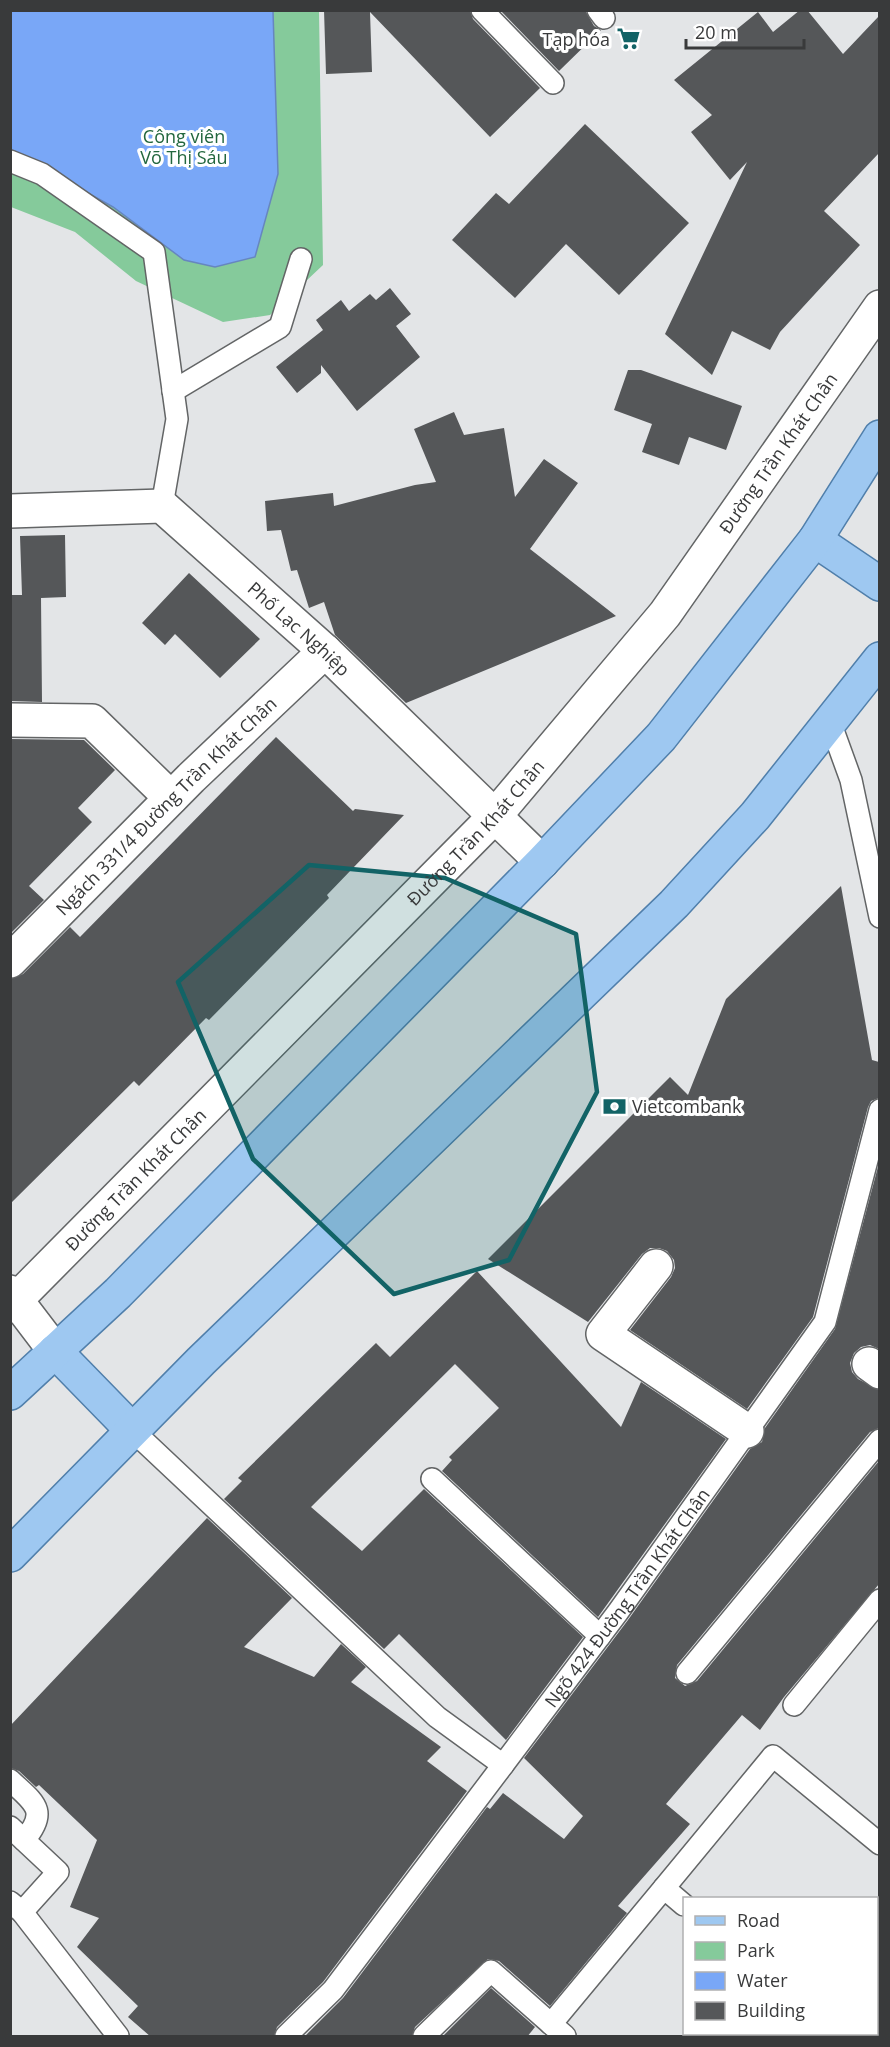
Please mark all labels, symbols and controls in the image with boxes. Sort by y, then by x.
scale bar [686,12,804,50]
text: 20 m [695,20,737,44]
supermarket icon: Tạp hóa [615,26,641,52]
place label: Tạp hóa [543,27,610,51]
park label: Công viên Võ Thị Sáu [140,124,228,169]
street label: Đường Trần Khát Chân [713,368,842,538]
street label: Phố Lạc Nghiệp [243,576,355,681]
street label: Ngách 331/4 Đường Trần Khát Chân [50,691,281,920]
street label: Đường Trần Khát Chân [401,755,549,910]
bank icon: Vietcombank [601,1093,627,1119]
place label: Vietcombank [632,1094,742,1118]
street label: Đường Trần Khát Chân [59,1103,211,1256]
street label: Ngõ 424 Đường Trần Khát Chân [539,1483,715,1712]
legend [683,1897,878,2035]
text: Road [737,1908,780,1932]
text: Park [737,1938,775,1962]
text: Water [737,1968,788,1992]
text: Building [737,1998,805,2022]

